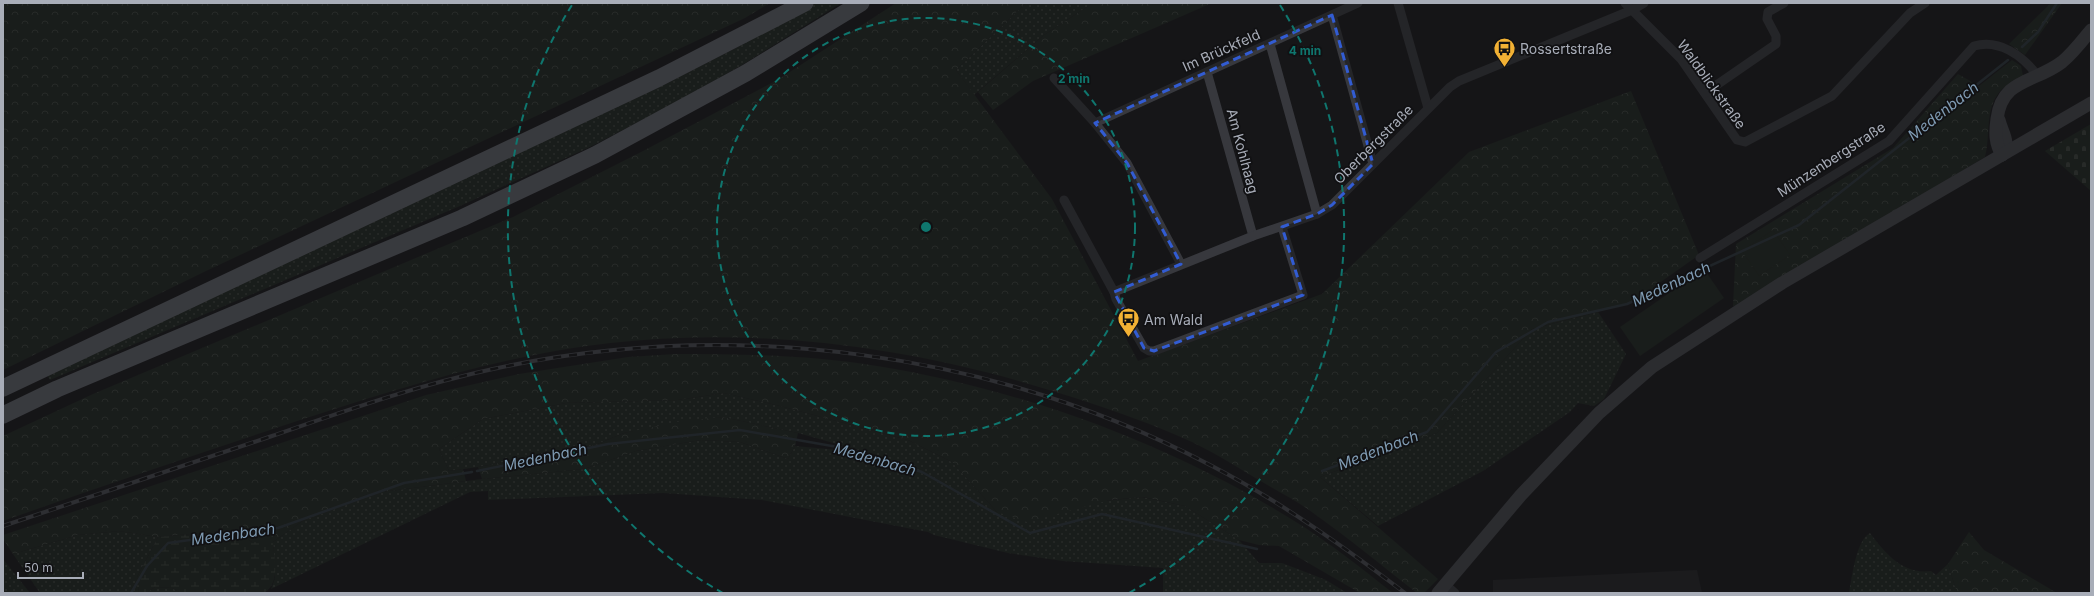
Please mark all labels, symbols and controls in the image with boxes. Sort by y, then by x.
street label: Im Brückfeld [1180,25,1262,75]
bus stop icon: Rossertstraße [1492,35,1518,68]
street label: Waldblickstraße [1674,36,1750,132]
place label: Rossertstraße [1520,40,1612,57]
text: 4 min [1289,43,1321,58]
text: 2 min [1058,71,1090,86]
water label: Medenbach [1904,77,1982,145]
street label: Oberbergstraße [1330,101,1416,187]
street label: Am Kohlhaag [1223,107,1263,195]
street label: Münzenbergstraße [1774,118,1888,200]
centre of rings [919,220,933,234]
water label: Medenbach [1629,257,1714,311]
bus stop icon: Am Wald [1116,306,1142,339]
place label: Am Wald [1144,311,1203,328]
water label: Medenbach [1335,426,1421,474]
water label: Medenbach [832,438,918,480]
water label: Medenbach [502,439,589,475]
water label: Medenbach [190,519,276,549]
scale bar [18,554,83,580]
text: 50 m [24,560,53,575]

